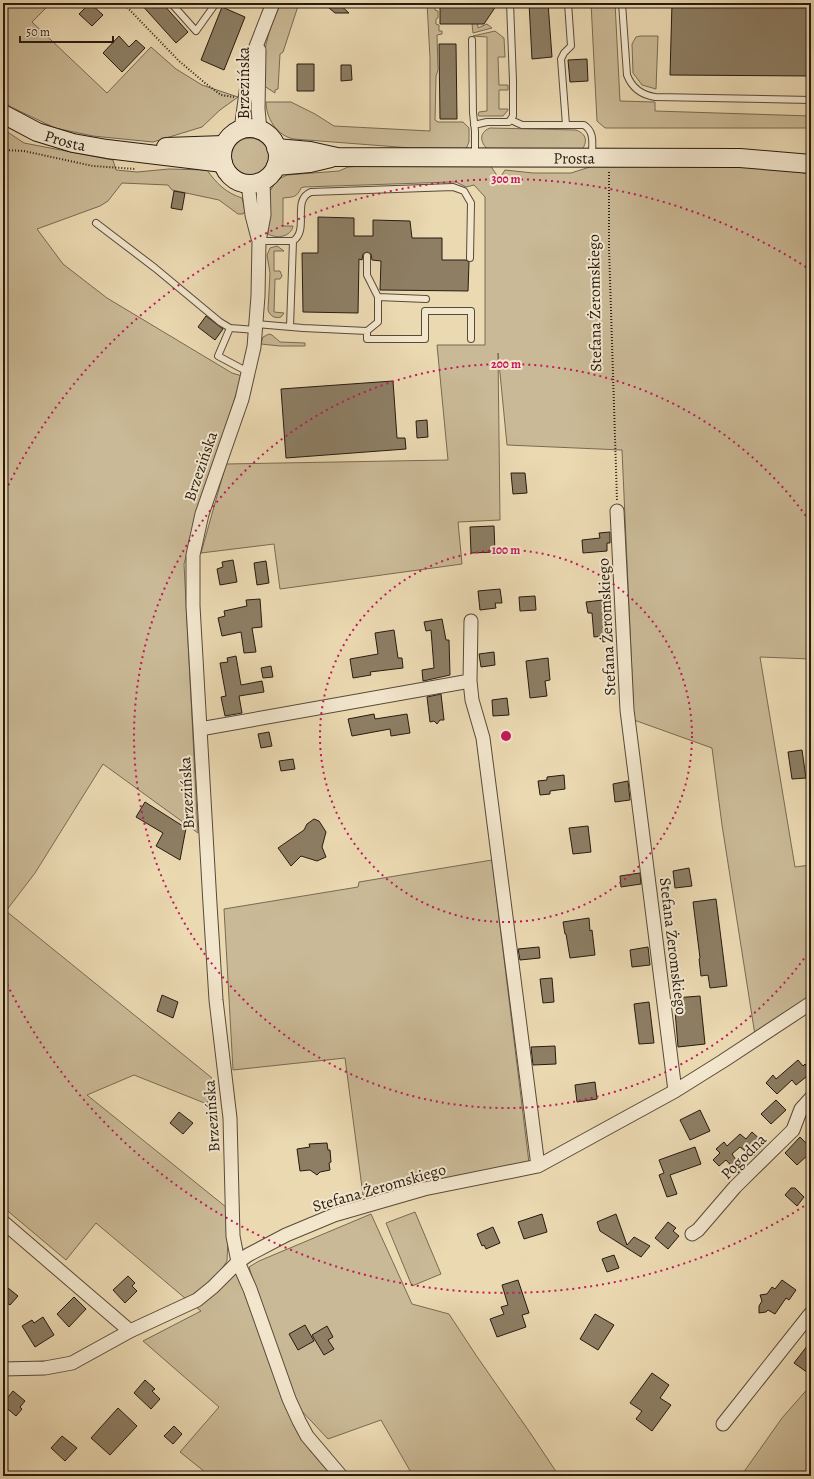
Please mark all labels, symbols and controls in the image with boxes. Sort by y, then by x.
scale bar [20,18,113,44]
text: 50 m [26,24,50,40]
street label: Brzezińska [233,46,255,119]
street label: Prosta [42,125,88,157]
street label: Prosta [553,148,596,170]
text: 300 m [491,171,521,187]
street label: Stefana Żeromskiego [583,234,607,372]
text: 200 m [491,356,521,372]
street label: Brzezińska [179,428,223,504]
text: 100 m [492,542,520,558]
street label: Stefana Żeromskiego [592,557,622,696]
centre of rings [499,729,513,743]
street label: Brzezińska [174,756,200,830]
street label: Stefana Żeromskiego [654,876,692,1016]
street label: Brzezińska [198,1078,225,1153]
street label: Pogodna [716,1128,772,1185]
street label: Stefana Żeromskiego [310,1158,449,1218]

